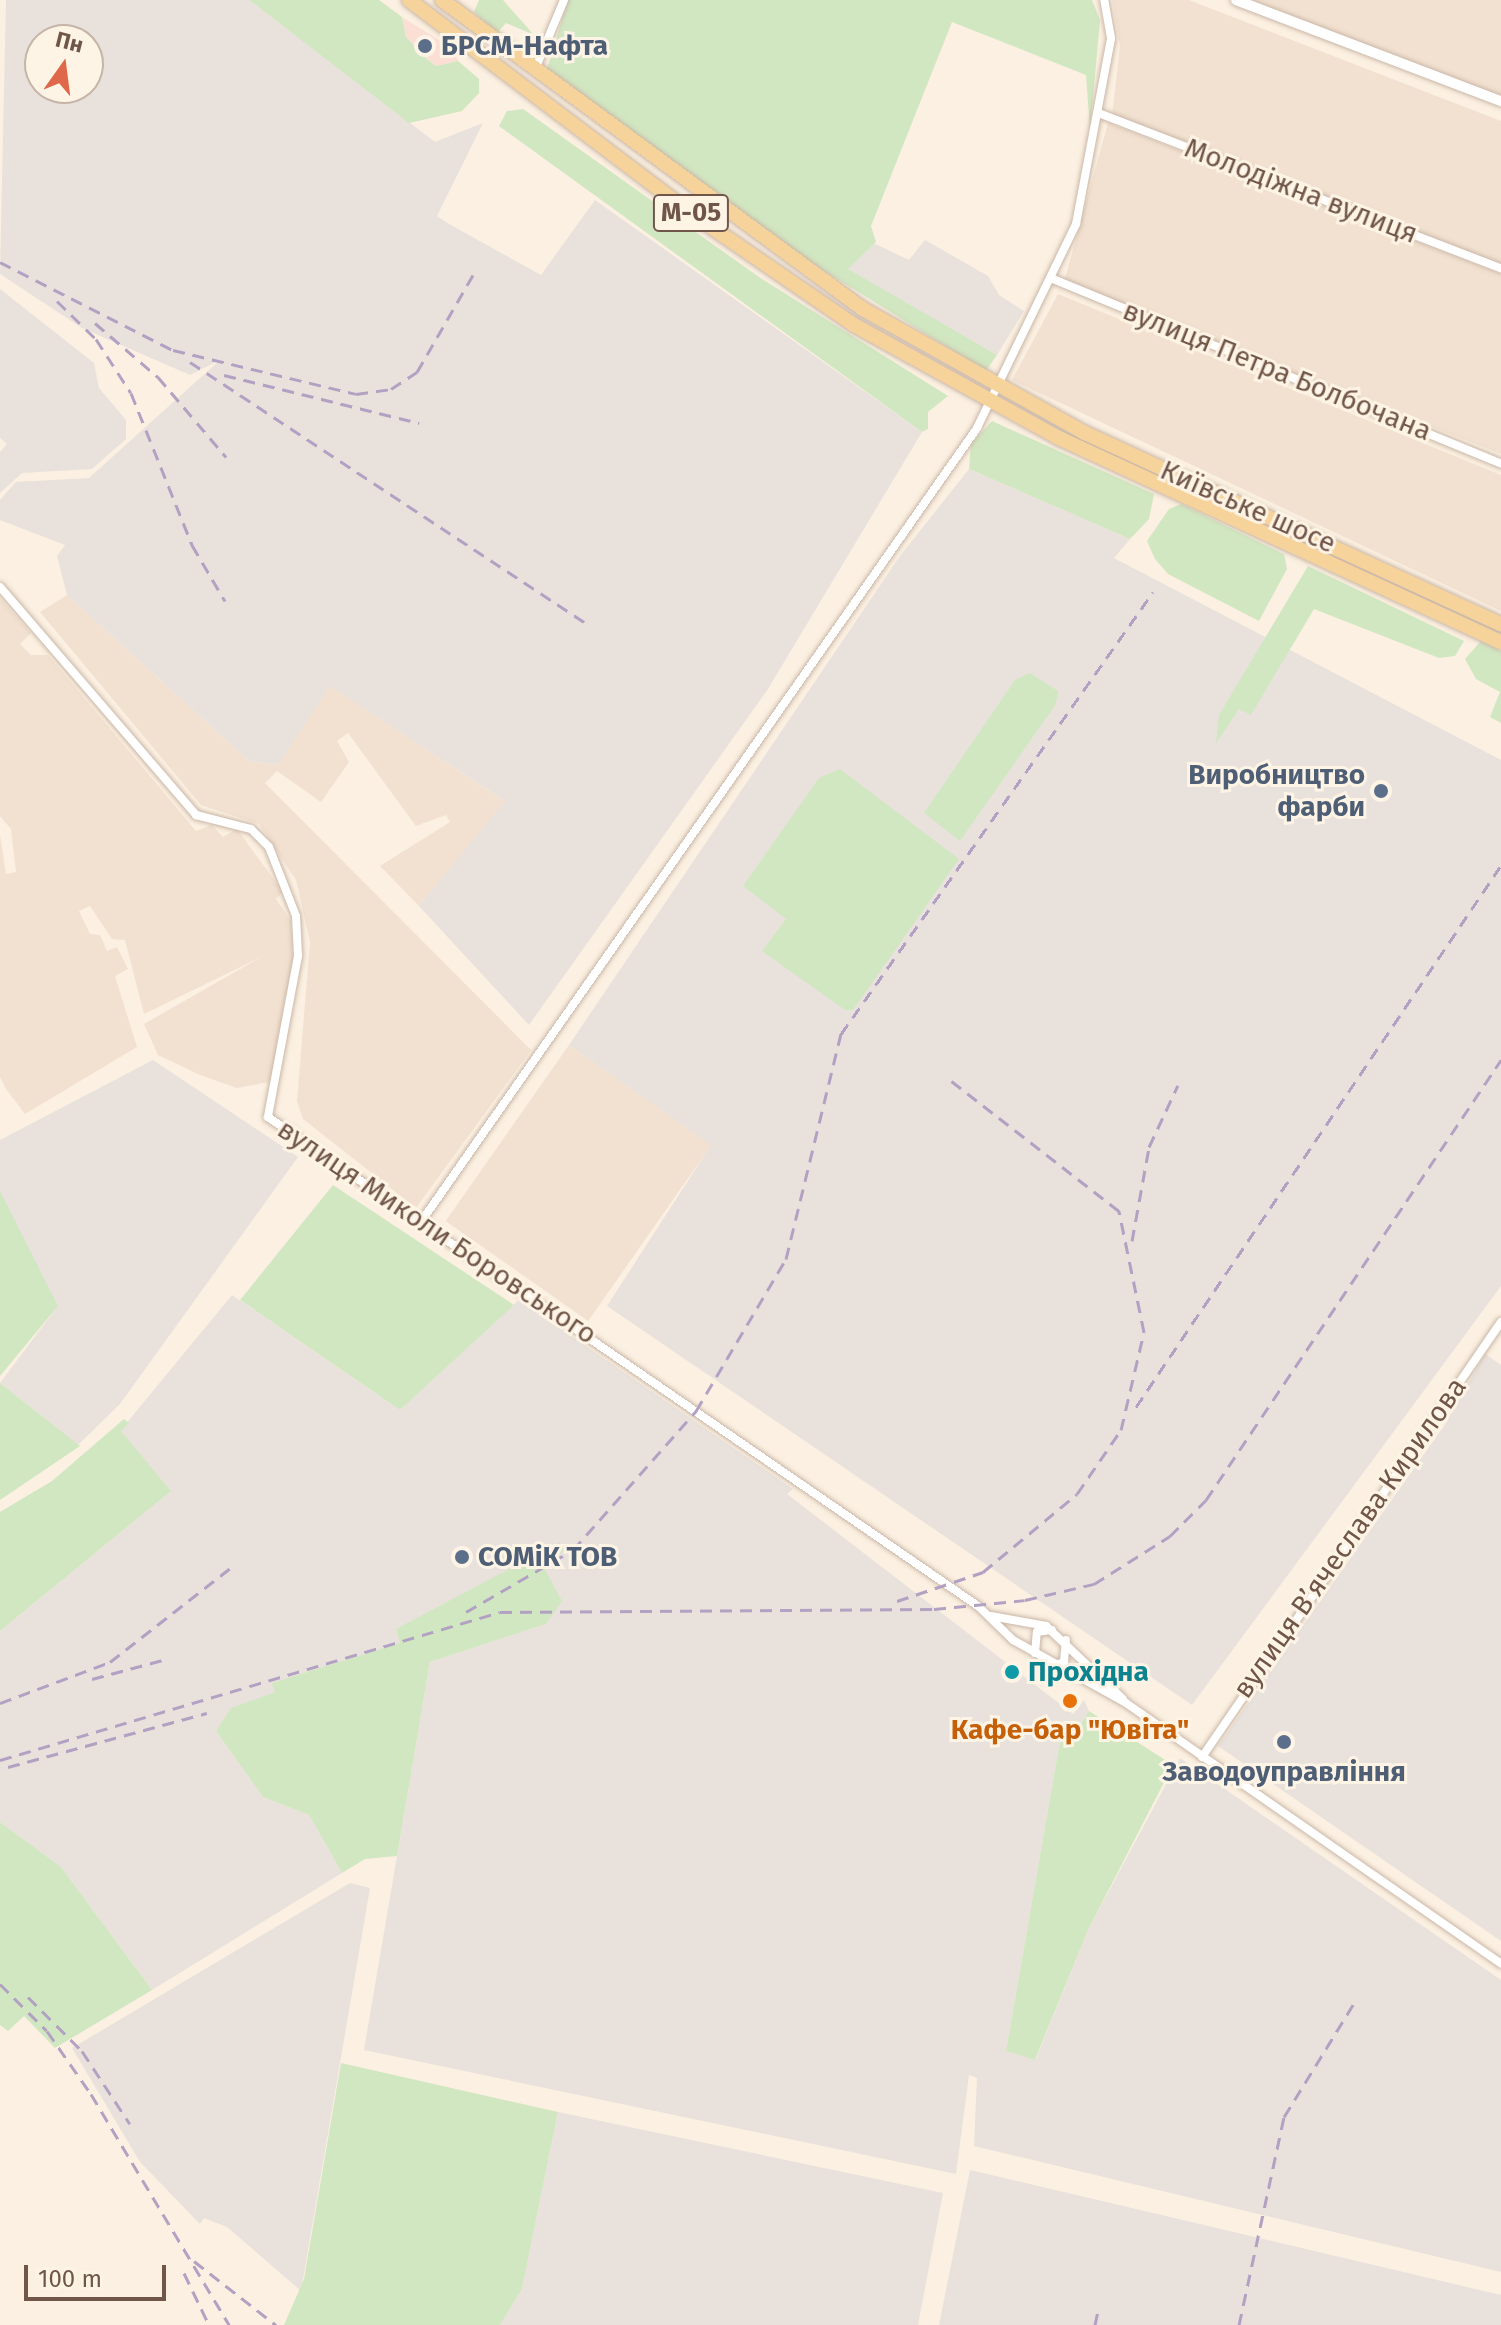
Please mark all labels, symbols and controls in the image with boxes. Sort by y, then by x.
north arrow [24,24,104,104]
text: Пн [53,26,86,59]
place label: БРСМ-Нафта [441,29,608,63]
marker: БРСМ-Нафта [416,37,434,55]
street label: Молодіжна вулиця [1180,131,1422,251]
road number: М-05 [651,191,731,235]
street label: вулиця Петра Болбочана [1118,294,1436,448]
street label: Київське шосе [1155,453,1341,561]
place label: Виробництво фарби [1188,758,1365,824]
marker: Виробництво фарби [1372,782,1390,800]
street label: вулиця Миколи Боровського [271,1112,603,1352]
street label: вулиця Вʼячеслава Кирилова [1226,1371,1474,1705]
place label: СОМіК ТОВ [478,1540,617,1574]
marker: СОМіК ТОВ [453,1548,471,1566]
place label: Прохідна [1028,1655,1149,1689]
marker: Прохідна [1003,1663,1021,1681]
marker: Кафе-бар "Ювіта" [1061,1692,1079,1710]
place label: Кафе-бар "Ювіта" [951,1713,1189,1747]
marker: Заводоуправління [1275,1733,1293,1751]
place label: Заводоуправління [1162,1755,1406,1789]
scale bar [28,2249,170,2299]
text: 100 m [38,2265,102,2293]

